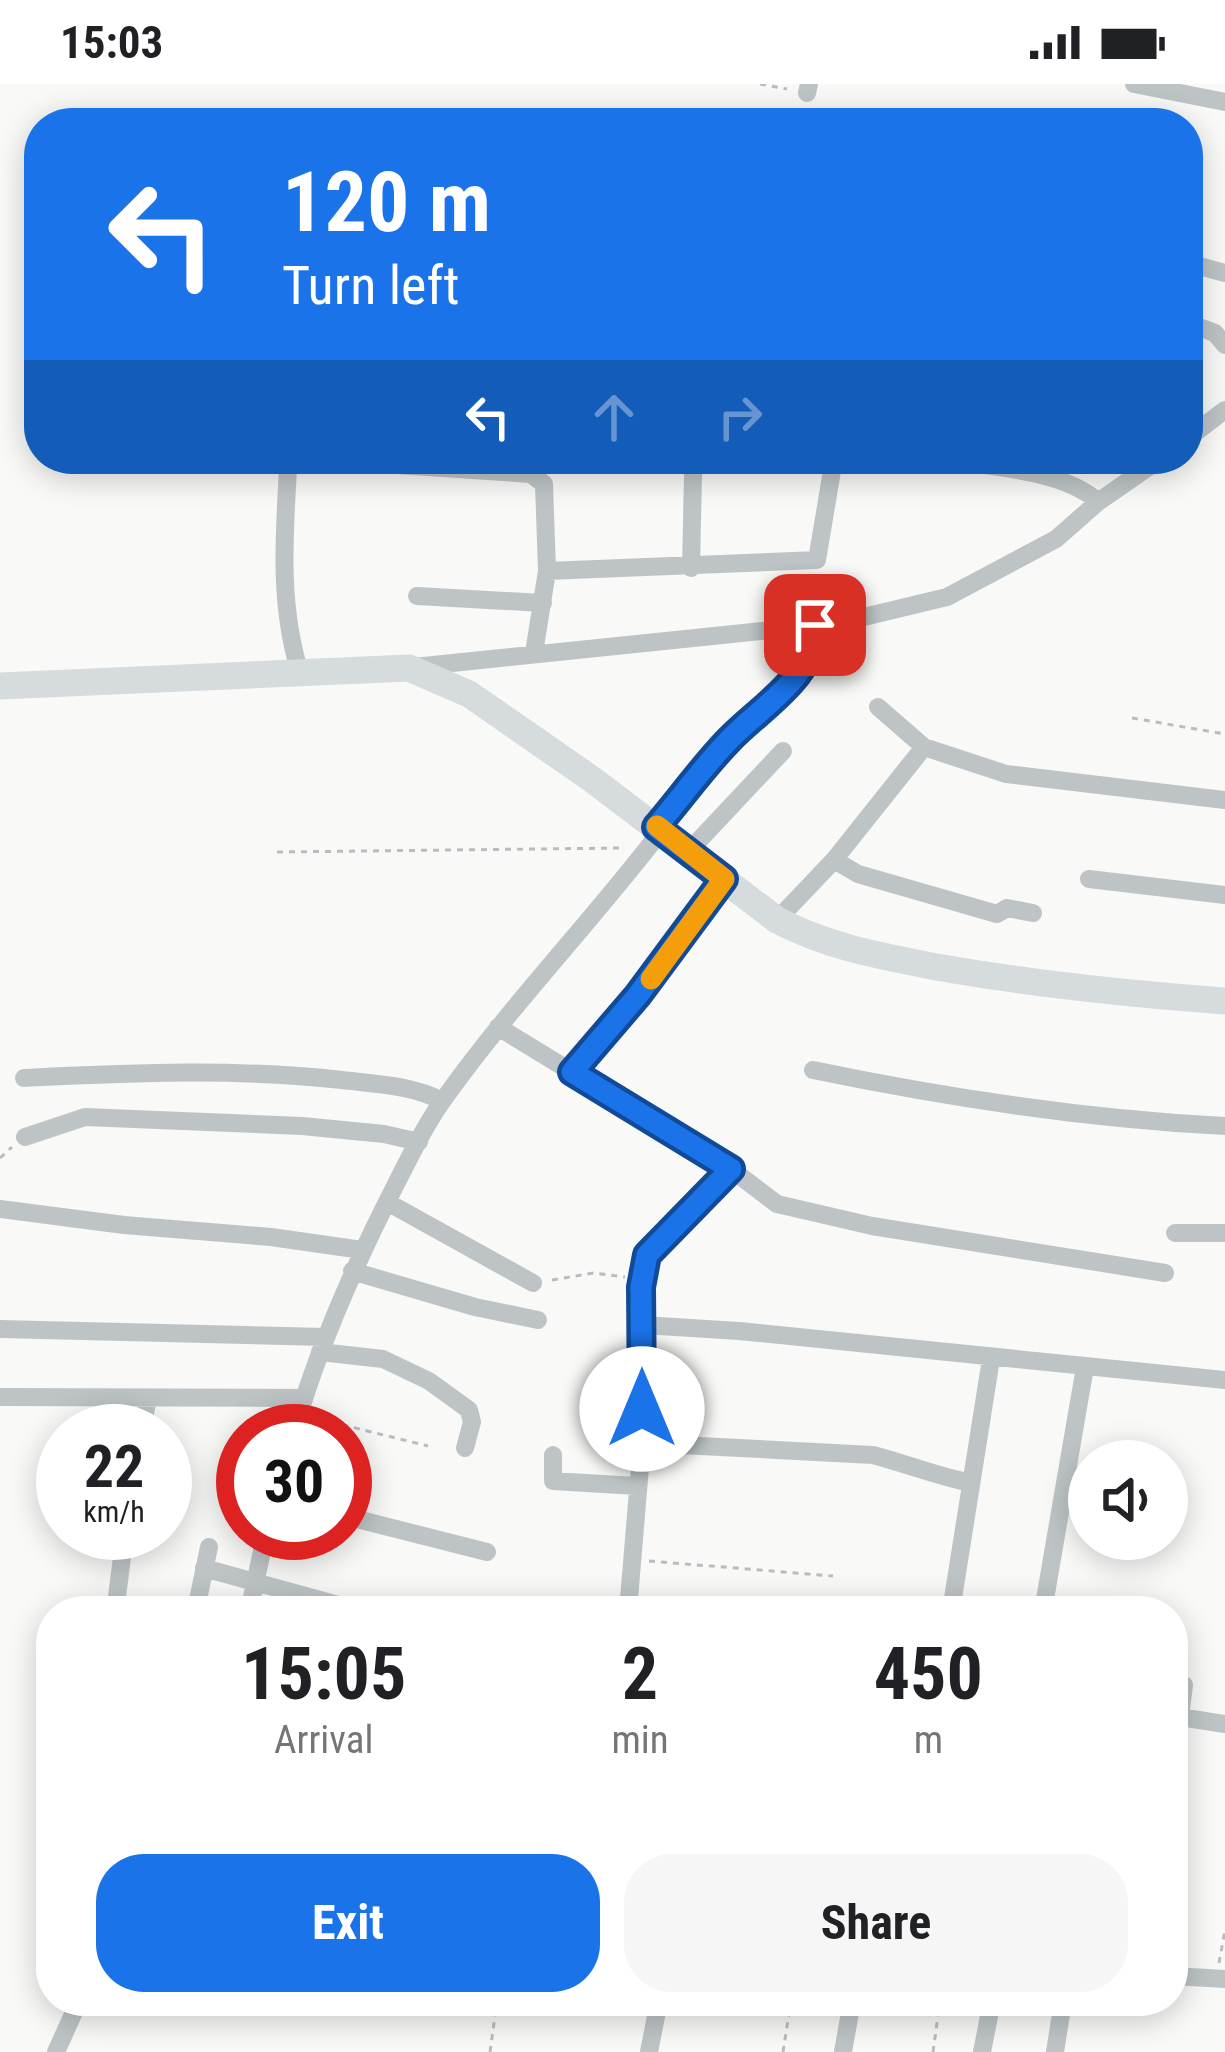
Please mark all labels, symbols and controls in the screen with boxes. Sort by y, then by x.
text: 15:03 [60,16,163,69]
text: 120 m [282,153,491,252]
icon: left [84,156,240,312]
text: Turn left [282,254,459,317]
icon: left [455,384,521,450]
icon: ahead [581,384,647,450]
icon: right [707,384,773,450]
pin [764,574,866,676]
icon: arrive [782,592,848,658]
position arrow [579,1346,705,1472]
speed limit sign: 30 [216,1404,372,1560]
text: 22 [84,1431,144,1502]
map controls [1068,1440,1188,1560]
button: sound [1068,1440,1188,1560]
text: km/h [83,1494,145,1529]
text: 15:05 [241,1632,406,1717]
text: 2 [622,1632,658,1717]
text: 450 [874,1632,983,1717]
text: Arrival [274,1717,373,1763]
text: min [611,1717,669,1763]
text: m [914,1717,943,1763]
button: Exit [96,1854,600,1992]
button: Share [624,1854,1128,1992]

